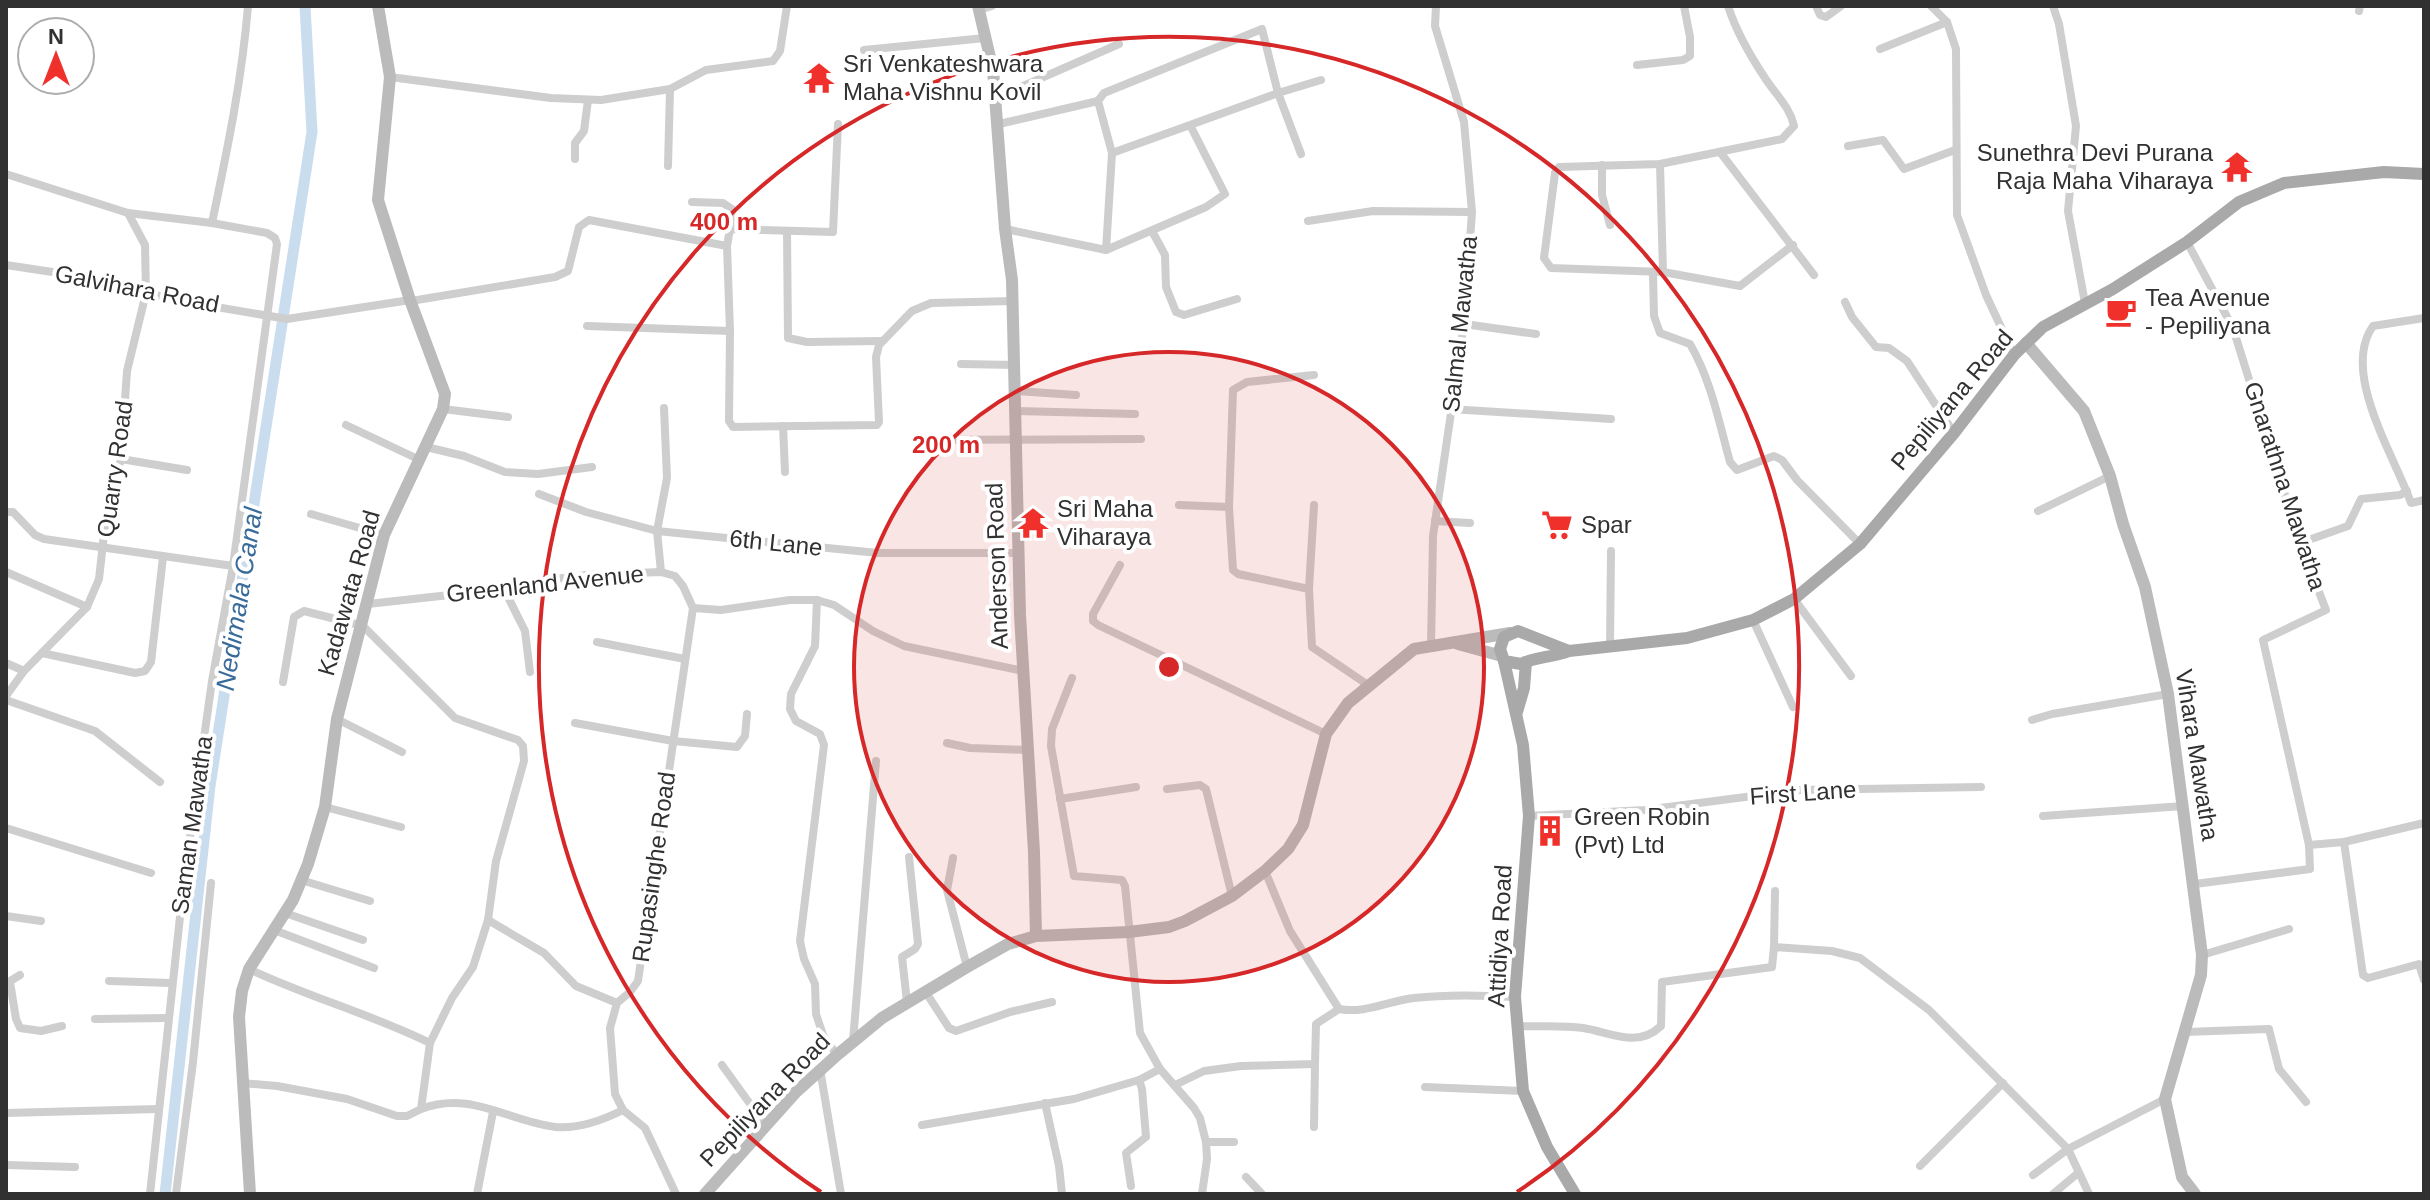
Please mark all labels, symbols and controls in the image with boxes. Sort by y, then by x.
north arrow [16,16,96,96]
text: N [48,24,64,49]
place label: Sri Venkateshwara Maha Vishnu Kovil [843,50,1044,105]
temple icon: Sri Venkateshwara Maha Vishnu Kovil [802,61,836,95]
place label: Sunethra Devi Purana Raja Maha Viharaya [1977,139,2214,194]
temple icon: Sunethra Devi Purana Raja Maha Viharaya [2220,150,2254,184]
text: 400 m [690,208,758,235]
street label: Salmal Mawatha [1437,234,1482,414]
street label: Galvihara Road [53,259,222,318]
place label: Tea Avenue - Pepiliyana [2145,284,2271,339]
cafe icon: Tea Avenue - Pepiliyana [2104,295,2138,329]
street label: Pepiliyana Road [1885,324,2018,475]
street label: Gnarathna Mawatha [2239,378,2332,594]
street label: Quarry Road [92,399,137,539]
text: 200 m [912,431,980,458]
street label: Anderson Road [980,482,1013,650]
place label: Sri Maha Viharaya [1057,495,1154,550]
water label: Nedimala Canal [210,504,268,693]
temple icon: Sri Maha Viharaya [1016,506,1050,540]
street label: Kadawata Road [312,507,385,679]
supermarket icon: Spar [1540,508,1574,542]
place label: Spar [1581,511,1632,538]
street label: 6th Lane [728,524,824,561]
street label: Greenland Avenue [445,560,645,607]
centre of rings [1155,653,1183,681]
street label: Vihara Mawatha [2171,667,2224,843]
street label: Saman Mawatha [166,733,217,916]
street label: Rupasinghe Road [627,770,680,964]
street label: First Lane [1749,775,1857,810]
place label: Green Robin (Pvt) Ltd [1574,803,1710,858]
building icon: Green Robin (Pvt) Ltd [1533,814,1567,848]
street label: Attidiya Road [1482,864,1517,1008]
street label: Pepiliyana Road [694,1027,835,1172]

